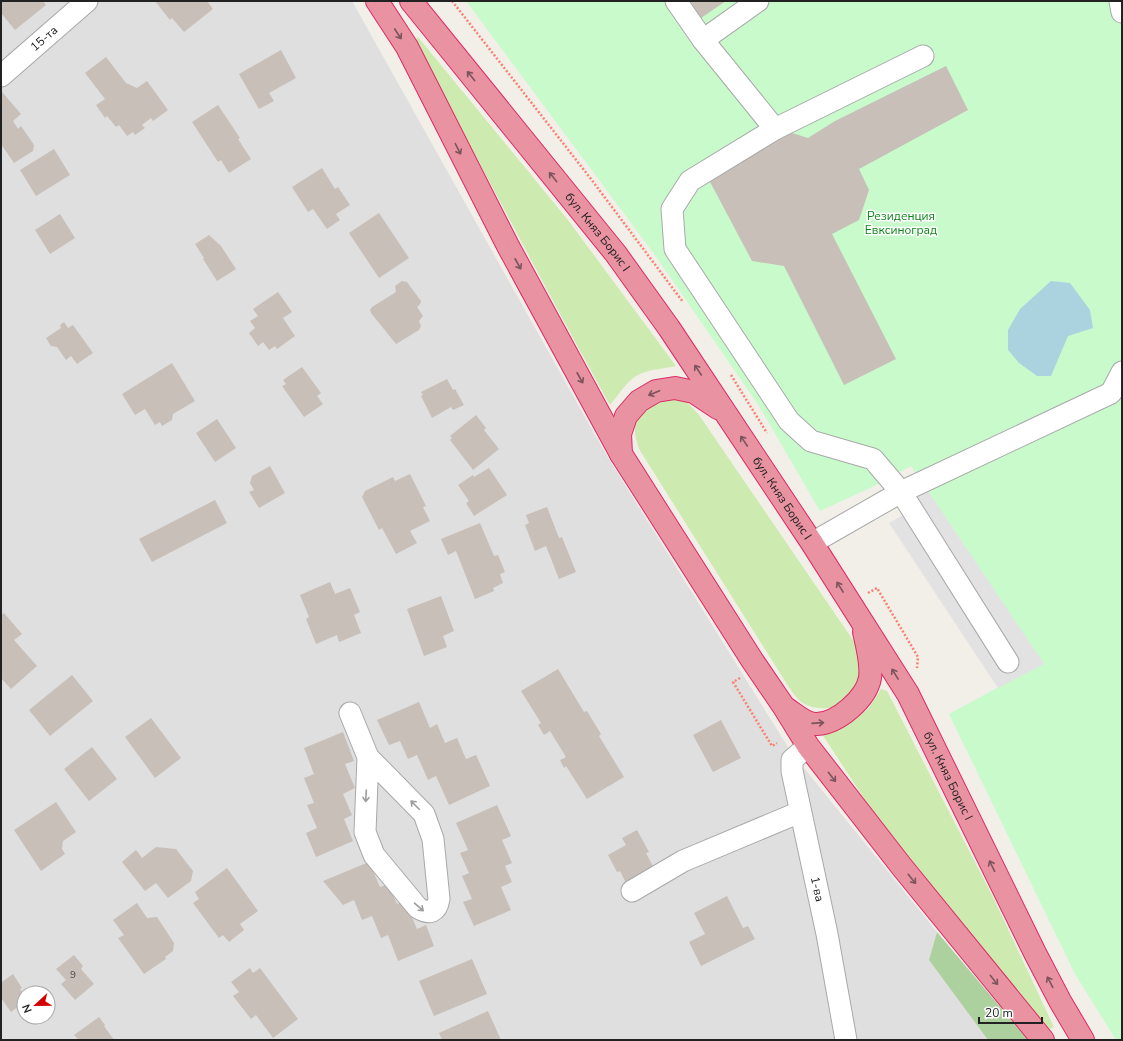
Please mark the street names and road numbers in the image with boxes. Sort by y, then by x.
street label: 15-та [27,22,61,55]
street label: бул. Княз Борис I [561,189,634,275]
street label: бул. Княз Борис I [749,454,816,543]
street label: бул. Княз Борис I [920,729,977,823]
street label: 1-ва [807,875,828,903]

